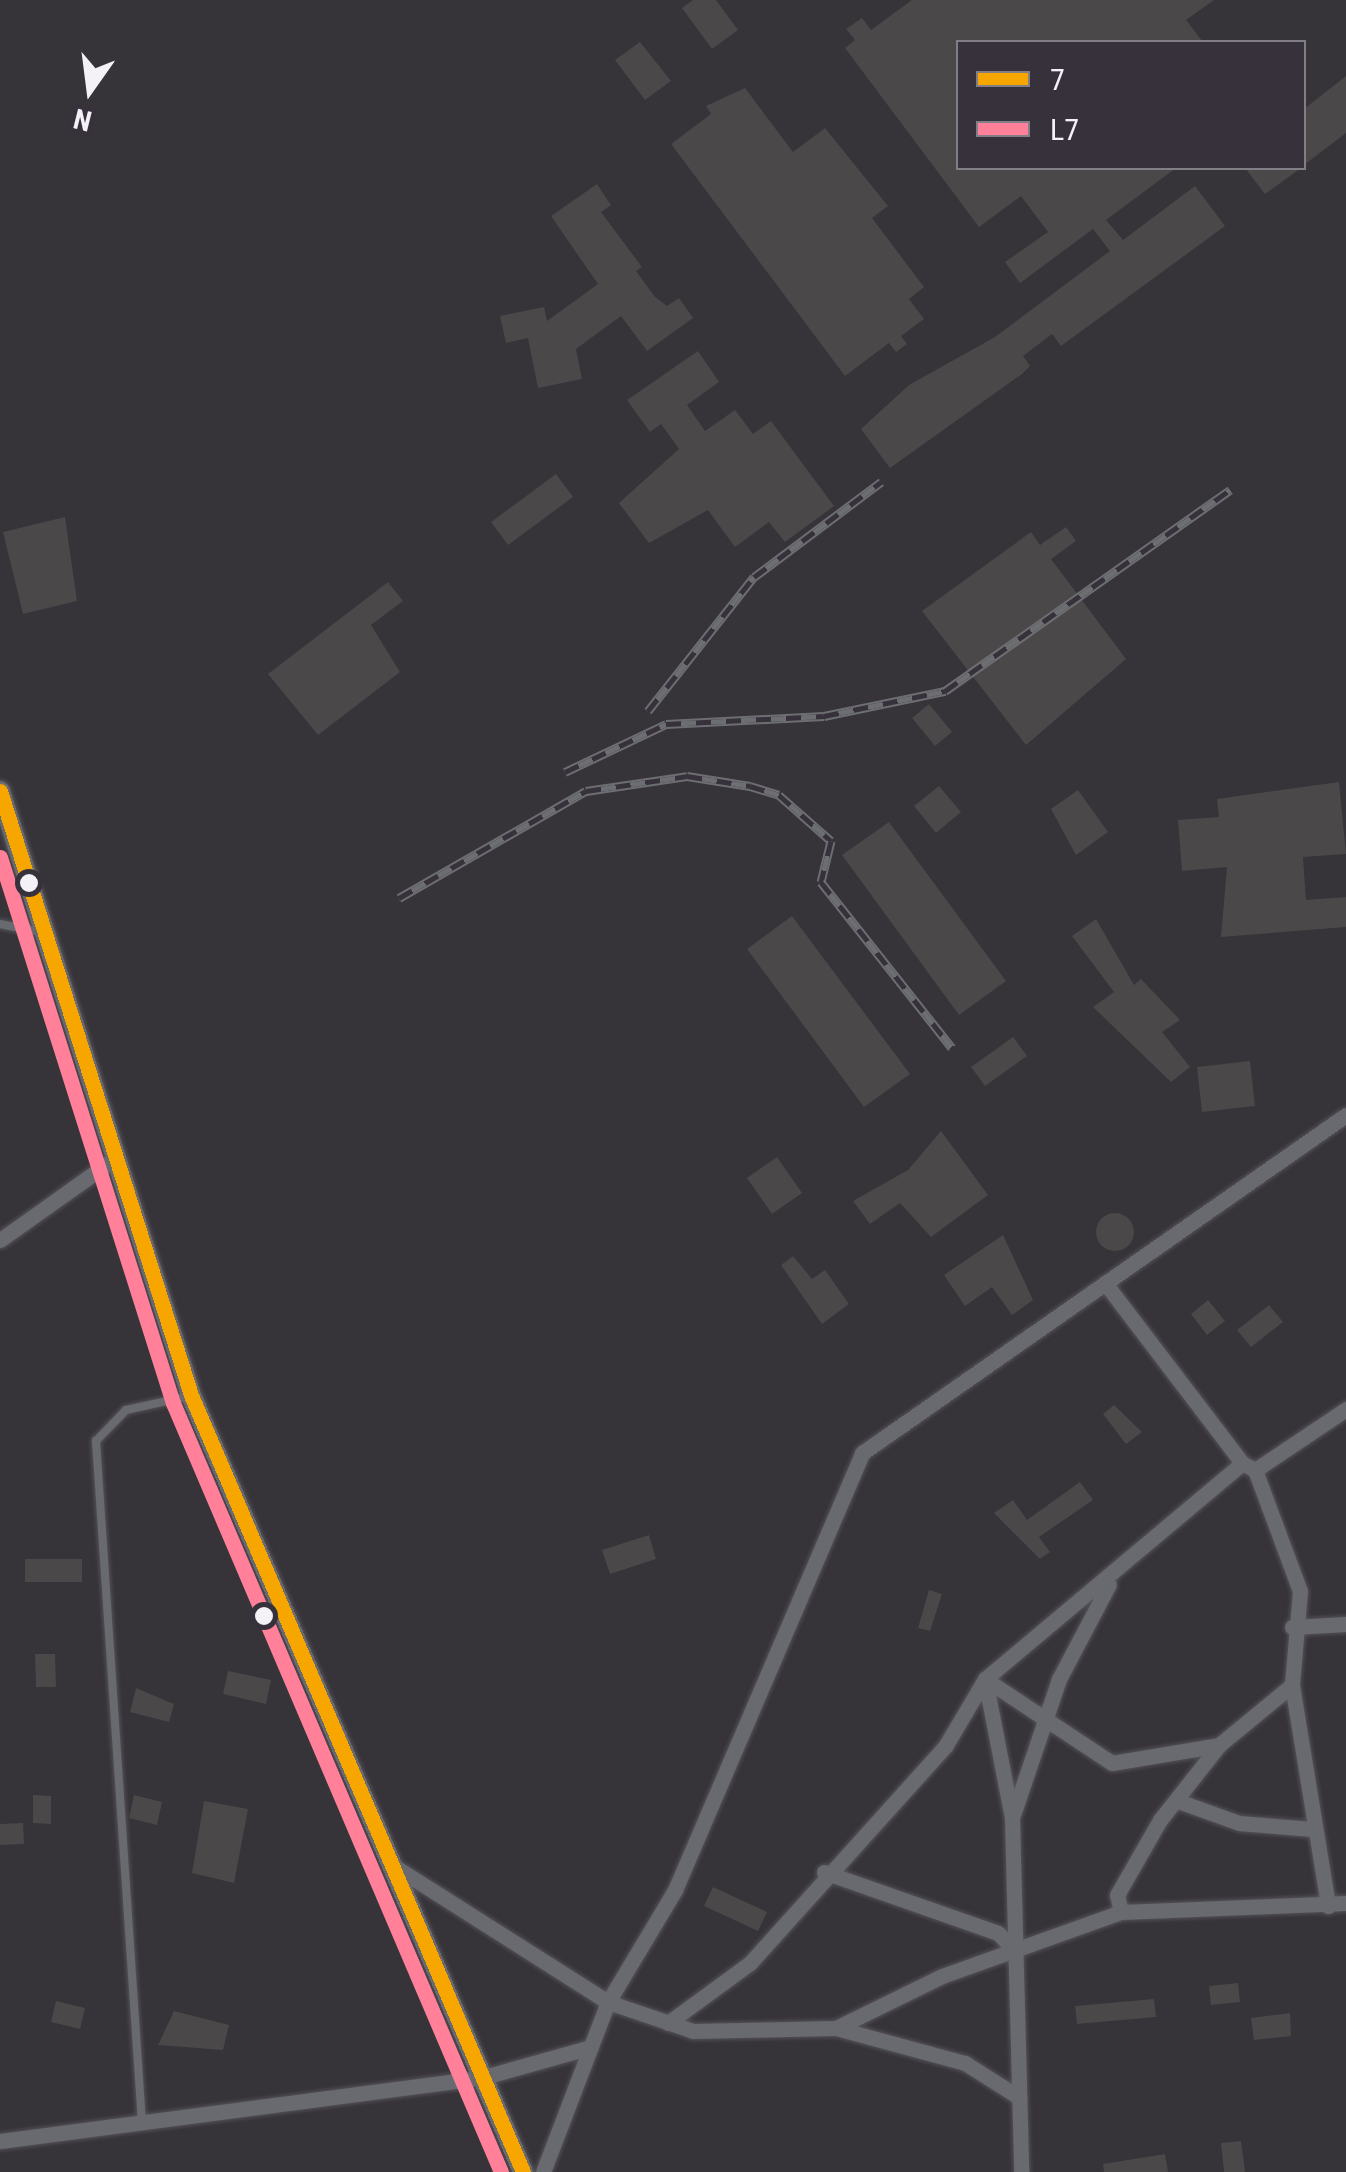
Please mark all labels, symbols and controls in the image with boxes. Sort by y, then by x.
north arrow [40,40,140,140]
legend [956,40,1306,170]
text: 7 [1050,62,1065,97]
text: N [70,102,95,138]
text: L7 [1050,112,1079,147]
unlabelled marker [19,873,39,893]
unlabelled marker [254,1606,274,1626]

